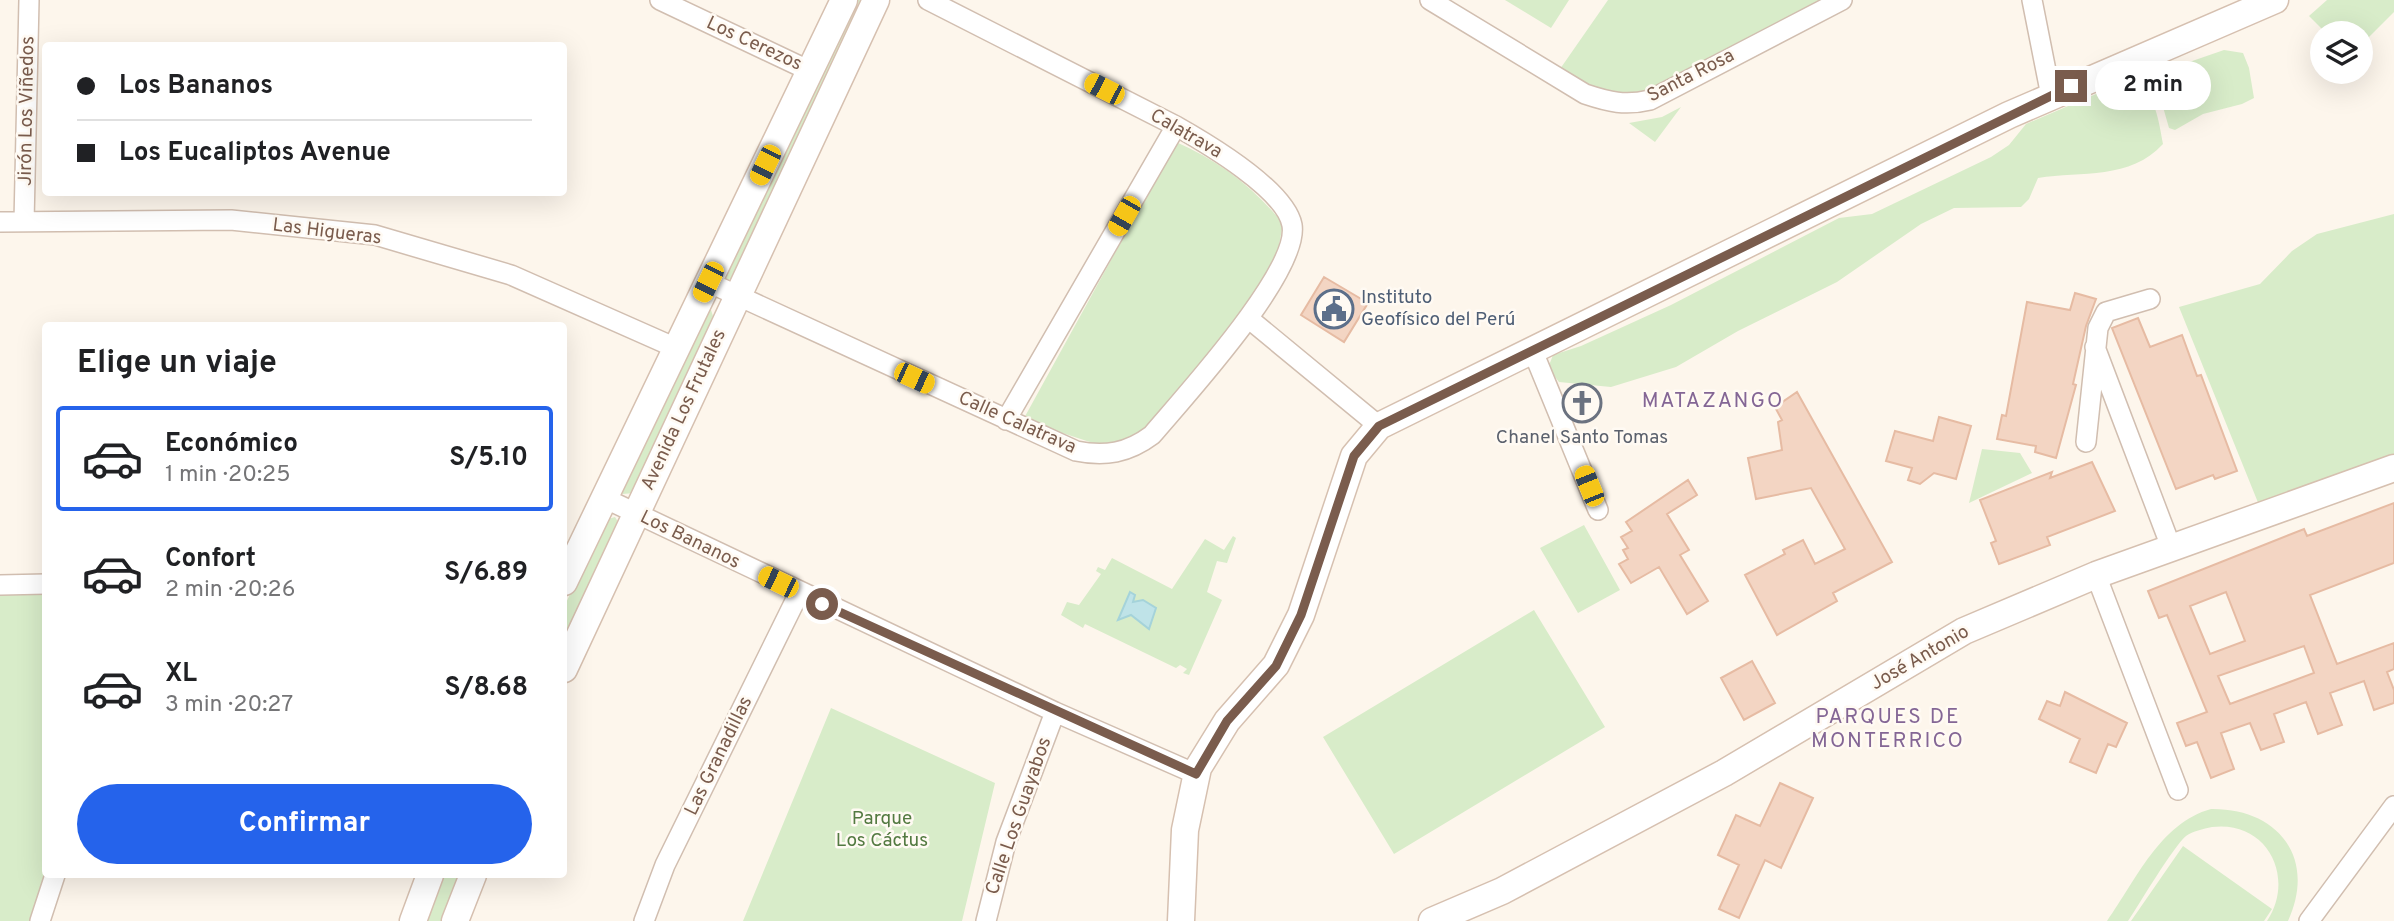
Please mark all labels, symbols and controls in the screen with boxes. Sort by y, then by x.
street label: Los Cerezos [702,11,806,77]
map controls [2310,21,2373,84]
button: layers [2310,21,2373,84]
street label: Jirón Los Viñedos [14,36,40,186]
street label: Santa Rosa [1643,44,1739,108]
callout: 2 min [2096,62,2211,110]
text: Los Bananos [119,70,273,103]
car [1081,70,1128,108]
route end [2055,70,2087,102]
text: 2 min [2123,71,2183,100]
street label: Calatrava [1145,104,1227,164]
text: Los Eucaliptos Avenue [119,137,391,170]
car [747,142,784,188]
car [1105,193,1144,239]
street label: Las Higueras [271,213,383,251]
car [690,259,727,305]
place label: Instituto Geofísico del Perú [1361,286,1515,332]
public building icon: Instituto Geofísico del Perú [1313,288,1355,330]
street label: Avenida Los Frutales [636,326,732,494]
text: Elige un viaje [77,344,277,384]
car [891,360,938,396]
church icon: Chanel Santo Tomas [1561,382,1603,424]
street label: Calle Calatrava [954,386,1080,460]
district label: MATAZANGO [1642,388,1784,415]
place label: Chanel Santo Tomas [1496,426,1668,450]
icon: car [81,427,144,490]
text: Económico [165,428,298,461]
text: S/5.10 [449,442,528,475]
text: 1 min · 20:25 [165,461,290,490]
car [1572,463,1607,509]
street label: Los Bananos [636,505,744,575]
icon: car [81,542,144,605]
text: Confort [165,543,256,576]
text: S/6.89 [444,557,528,590]
car [755,563,802,601]
text: 2 min · 20:26 [165,576,295,605]
route start [806,588,838,620]
street label: José Antonio [1866,620,1974,696]
icon: car [81,657,144,720]
text: XL [165,658,197,691]
text: S/8.68 [445,672,528,705]
text: 3 min · 20:27 [165,691,293,720]
street label: Las Granadillas [680,692,758,820]
district label: PARQUES DE MONTERRICO [1811,704,1965,755]
street label: Calle Los Guayabos [981,734,1057,898]
button: Confirmar [77,784,532,864]
park label: Parque Los Cáctus [836,807,928,853]

